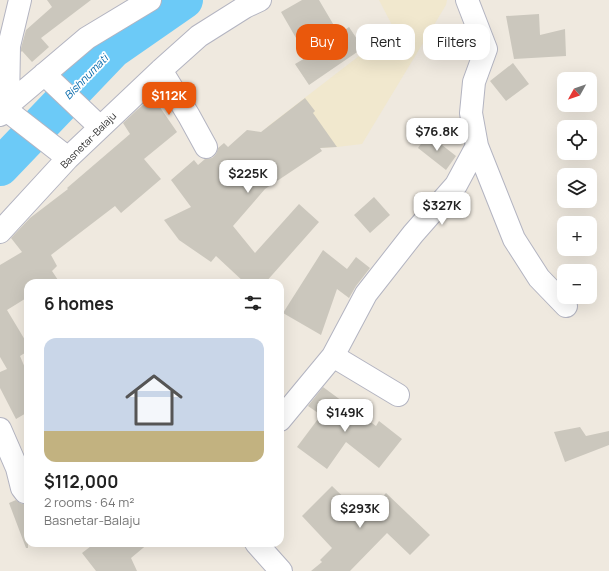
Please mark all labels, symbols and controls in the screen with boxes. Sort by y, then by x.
chip: Buy [296,24,348,60]
chip: Rent [356,24,415,60]
chip: Filters [423,24,490,60]
water label: Bishnumati [60,50,112,102]
north arrow [557,72,597,112]
map controls [557,72,597,304]
pin: $112K [141,82,197,116]
text: $112K [151,86,187,104]
street label: Basnetar-Balaju [57,109,119,171]
pin: $76.8K [404,118,470,152]
button: locate [557,120,597,160]
text: $76.8K [415,122,459,140]
pin: $225K [220,160,276,194]
text: $225K [228,164,268,182]
button: layers [557,168,597,208]
pin: $327K [414,192,470,226]
text: $327K [423,196,461,214]
button: + [557,216,597,256]
button: − [557,264,597,304]
text: 6 homes [44,292,114,315]
icon: filters [242,292,264,314]
icon: home [118,364,190,436]
pin: $149K [317,399,373,433]
text: $149K [326,403,364,421]
text: $112,000 [44,470,118,493]
text: 2 rooms · 64 m² [44,493,135,511]
pin: $293K [332,495,388,529]
text: $293K [340,499,380,517]
text: Basnetar-Balaju [44,511,140,529]

